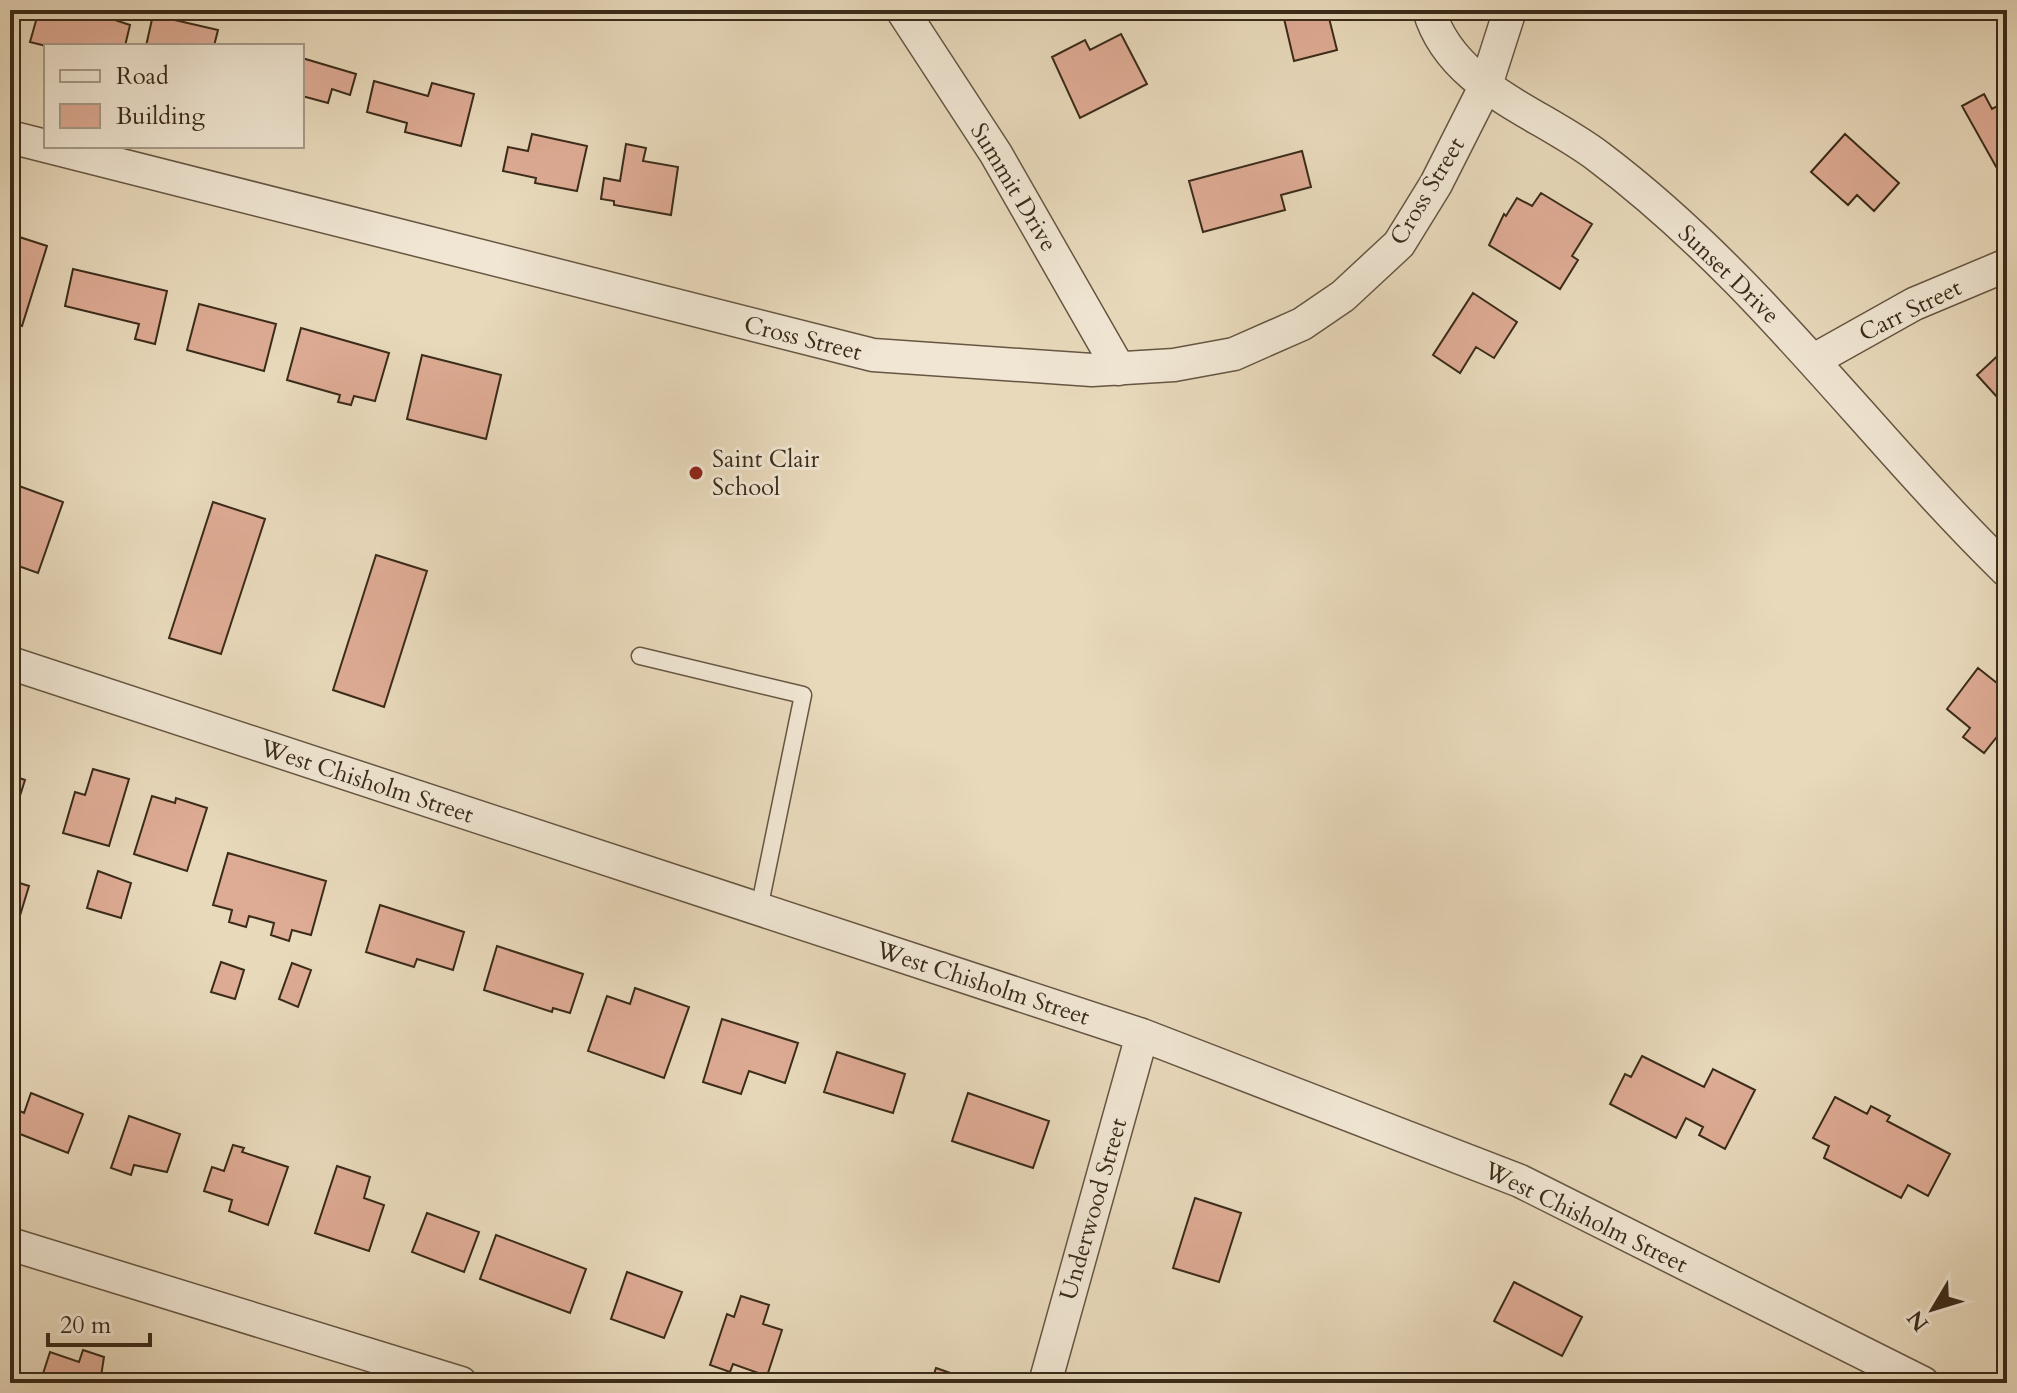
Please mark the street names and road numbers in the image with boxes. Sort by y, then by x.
street label: Summit Drive [962,117,1065,258]
street label: Cross Street [1382,131,1473,251]
street label: Sunset Drive [1670,217,1787,331]
street label: Carr Street [1853,271,1967,349]
street label: Cross Street [741,308,866,369]
street label: West Chisholm Street [255,731,478,832]
street label: West Chisholm Street [871,933,1094,1034]
street label: Underwood Street [1052,1114,1135,1304]
street label: West Chisholm Street [1478,1153,1693,1281]

